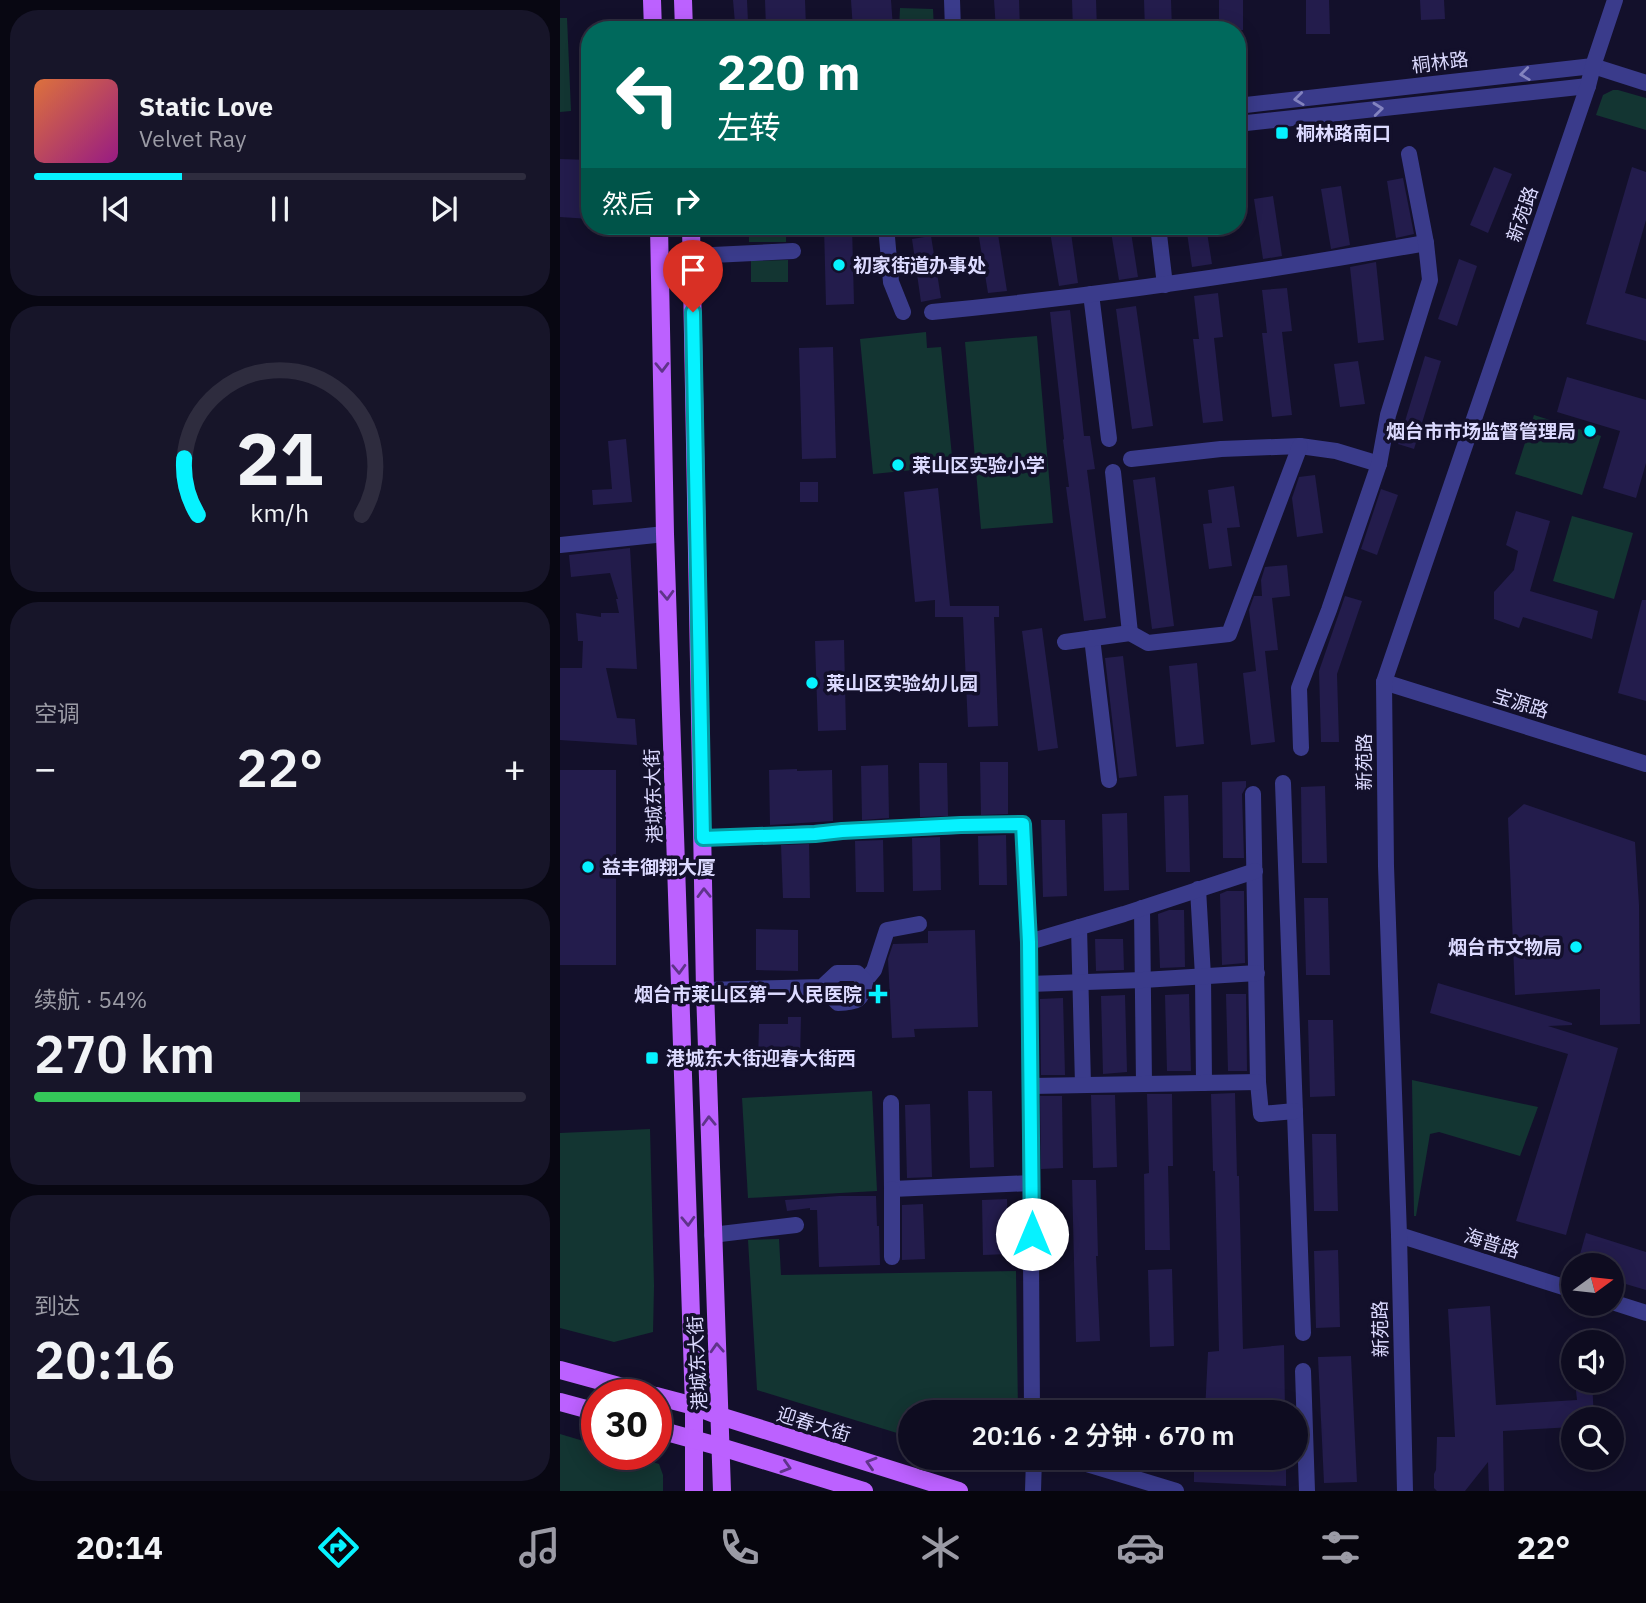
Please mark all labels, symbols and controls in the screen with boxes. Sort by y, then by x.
text: 220 m [717,40,861,103]
street label: 桐林路 [1410,47,1470,77]
icon: left [602,49,693,140]
one-way arrow [1519,66,1531,81]
text: Static Love [139,89,273,123]
one-way arrow [1293,92,1304,107]
one-way arrow [1372,101,1384,116]
text: 左转 [717,106,781,148]
place label: 桐林路南口 [1296,121,1391,145]
text: Velvet Ray [139,123,246,153]
marker: 桐林路南口 [1274,125,1290,141]
icon: right [668,182,706,220]
street label: 新苑路 [1501,183,1543,245]
text: 然后 [602,186,654,220]
icon: previous [97,190,135,228]
icon: pause [261,190,299,228]
icon: next [425,190,463,228]
pin [663,240,723,312]
icon: arrive [674,251,712,289]
place label: 初家街道办事处 [853,253,986,277]
marker: 初家街道办事处 [831,257,847,273]
one-way arrow [654,363,670,373]
text: 21 [236,411,324,506]
place label: 烟台市市场监督管理局 [1386,419,1576,443]
marker: 烟台市市场监督管理局 [1582,423,1598,439]
place label: 莱山区实验小学 [912,453,1045,477]
marker: 莱山区实验小学 [890,457,906,473]
text: km/h [251,496,309,529]
one-way arrow [659,590,675,601]
place label: 莱山区实验幼儿园 [826,671,978,695]
marker: 莱山区实验幼儿园 [804,675,820,691]
street label: 宝源路 [1490,683,1552,723]
text: 空调 [34,698,80,728]
street label: 新苑路 [1352,733,1376,791]
text: 22° [237,734,323,801]
text: − [34,743,57,792]
text: + [503,743,526,792]
street label: 港城东大街 [639,748,667,844]
place label: 益丰御翔大厦 [602,855,716,879]
marker: 益丰御翔大厦 [580,859,596,875]
one-way arrow [696,888,712,898]
place label: 烟台市文物局 [1448,935,1562,959]
marker: 烟台市文物局 [1568,939,1584,955]
one-way arrow [672,964,687,975]
place label: 烟台市莱山区第一人民医院 [634,982,862,1006]
text: 续航 · 54% [34,984,147,1014]
marker: 烟台市莱山区第一人民医院 [868,984,888,1004]
text: 270 km [34,1020,215,1087]
place label: 港城东大街迎春大街西 [666,1046,856,1070]
marker: 港城东大街迎春大街西 [644,1050,660,1066]
one-way arrow [701,1115,717,1126]
position arrow [995,1197,1069,1271]
one-way arrow [680,1216,695,1227]
street label: 海普路 [1461,1223,1523,1263]
north arrow [1561,1253,1624,1316]
map controls [1561,1253,1624,1470]
text: 到达 [34,1290,80,1320]
street label: 新苑路 [1368,1300,1392,1358]
street label: 港城东大街 [683,1315,711,1411]
text: 20:16 [34,1326,175,1393]
button: sound [1561,1330,1624,1393]
one-way arrow [710,1342,725,1353]
speed limit sign: 30 [581,1379,672,1470]
street label: 迎春大街 [774,1401,854,1447]
button: search [1561,1407,1624,1470]
text: 20:16 · 2 分钟 · 670 m [971,1418,1235,1452]
one-way arrow [865,1457,877,1472]
one-way arrow [780,1459,792,1474]
icon: directions [314,1523,363,1572]
icon: music [515,1523,564,1572]
icon: phone [715,1523,764,1572]
icon: climate [916,1523,965,1572]
icon: car [1116,1523,1165,1572]
icon: filters [1316,1523,1365,1572]
text: 20:14 [76,1526,163,1568]
text: 22° [1517,1526,1570,1568]

